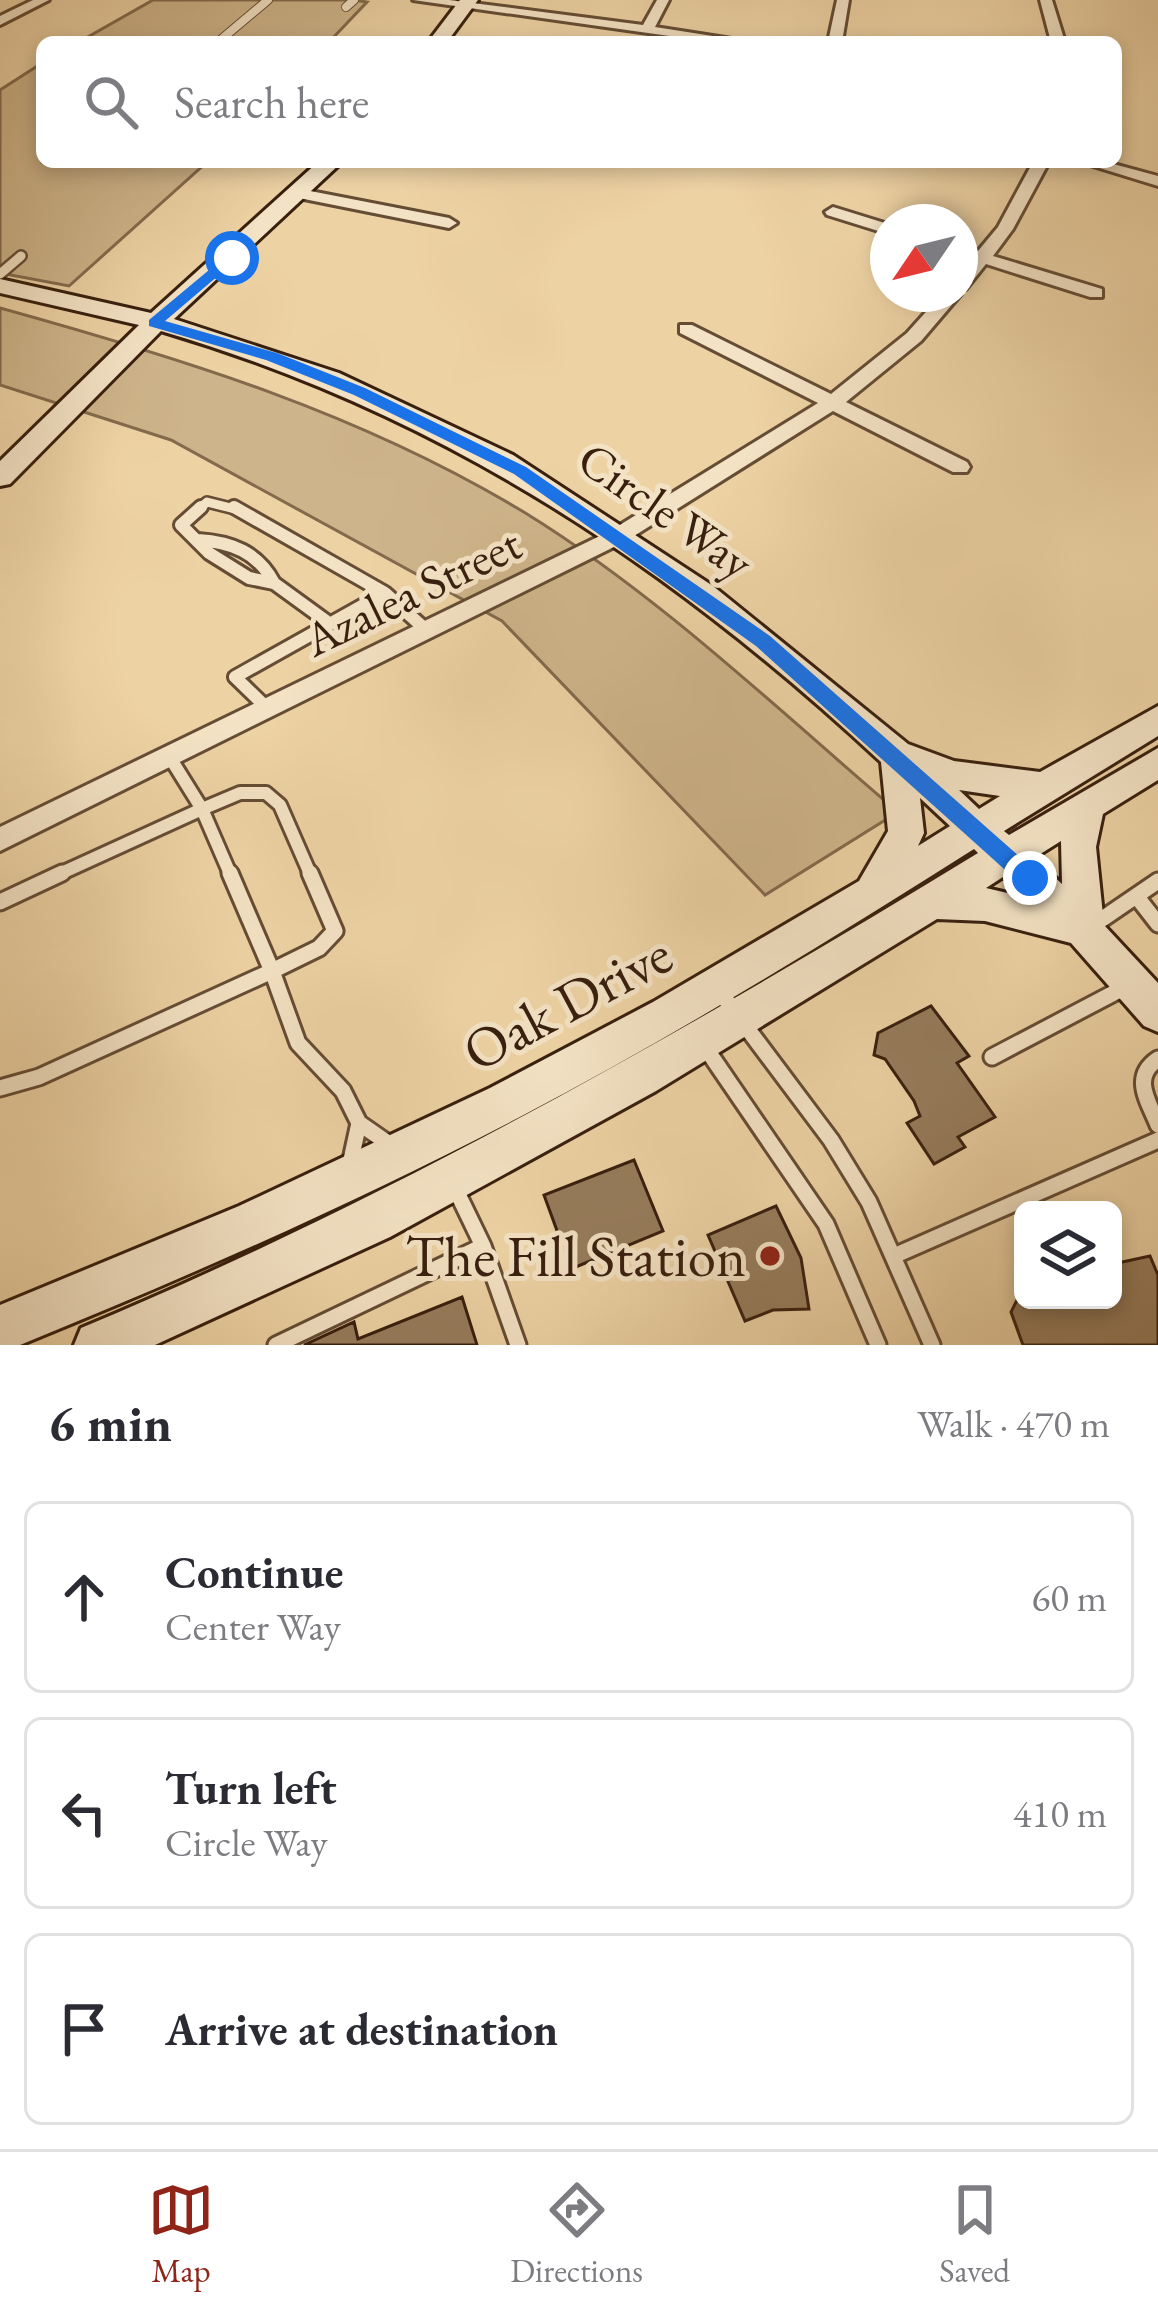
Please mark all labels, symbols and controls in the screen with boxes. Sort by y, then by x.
search box [36,36,1122,168]
icon: search [78,69,144,135]
text: Search here [174,73,369,131]
north arrow [870,204,978,312]
route start [205,231,259,285]
street label: Circle Way [566,427,767,593]
street label: Azalea Street [292,512,531,671]
route end [1003,851,1057,905]
street label: Oak Drive [450,916,684,1088]
map controls [1014,1201,1122,1309]
button: layers [1014,1201,1122,1309]
place label: The Fill Station [406,1219,746,1293]
marker: The Fill Station [757,1243,783,1269]
text: 6 min [48,1390,172,1456]
text: Walk · 470 m [917,1398,1110,1449]
text: Continue [165,1543,343,1601]
icon: ahead [51,1564,117,1630]
text: 60 m [1031,1572,1107,1623]
text: Center Way [165,1601,341,1652]
text: Turn left [165,1759,337,1817]
icon: left [51,1780,117,1846]
text: 410 m [1013,1788,1107,1839]
text: Circle Way [165,1817,328,1868]
icon: arrive [51,1996,117,2062]
text: Arrive at destination [165,2000,558,2058]
tab: Map [148,2177,214,2292]
tab: Directions [510,2177,643,2292]
tab: Saved [939,2177,1010,2292]

